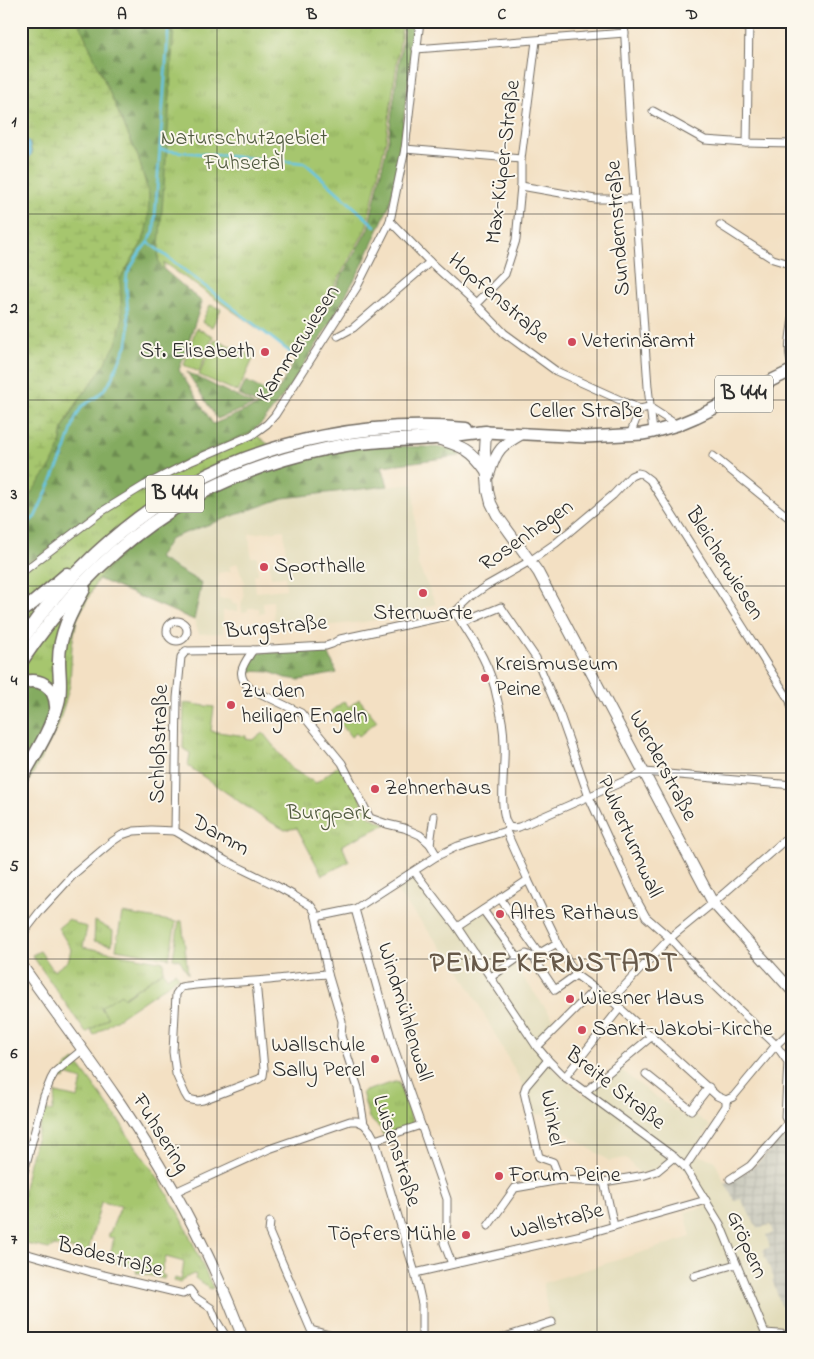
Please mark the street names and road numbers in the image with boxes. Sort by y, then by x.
street label: Max-Küper-Straße [478,78,530,246]
street label: Sundernstraße [598,159,640,297]
street label: Hopfenstraße [440,246,556,352]
street label: Kammerwiesen [249,279,349,409]
road number: B 444 [715,376,773,412]
street label: Celler Straße [529,396,643,428]
road number: B 444 [146,476,204,512]
street label: Rosenhagen [473,492,581,581]
street label: Bleicherwiesen [676,500,771,627]
street label: Burgstraße [222,608,329,649]
street label: Schloßstraße [142,684,178,804]
street label: Werderstraße [619,705,705,827]
street label: Pulverturmwall [588,771,670,903]
street label: Damm [184,806,255,865]
street label: Windmühlenwall [368,939,440,1085]
street label: Breite Straße [557,1039,672,1139]
street label: Fuhsering [122,1087,197,1181]
street label: Winkel [530,1088,572,1148]
street label: Luisenstraße [363,1091,429,1211]
street label: Wallstraße [507,1195,607,1249]
street label: Gröpern [717,1206,775,1284]
street label: Badestraße [53,1229,166,1287]

